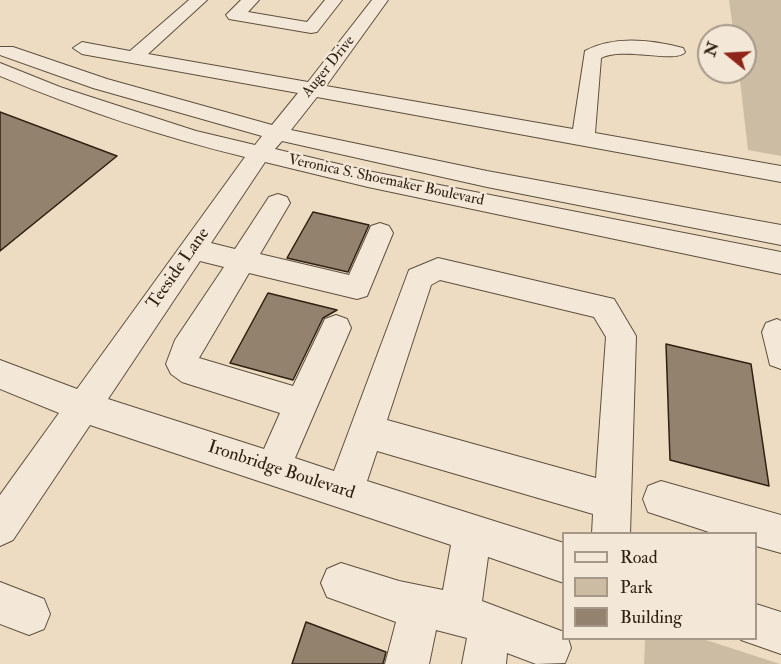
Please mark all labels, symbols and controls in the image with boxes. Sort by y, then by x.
north arrow [697,24,757,84]
street label: Auger Drive [299,33,359,101]
text: N [700,39,724,59]
street label: Veronica S. Shoemaker Boulevard [287,151,485,211]
street label: Teeside Lane [143,224,215,314]
street label: Ironbridge Boulevard [205,437,357,505]
legend [562,532,757,640]
text: Road [620,546,658,569]
text: Park [620,576,653,599]
text: Building [620,606,682,629]

